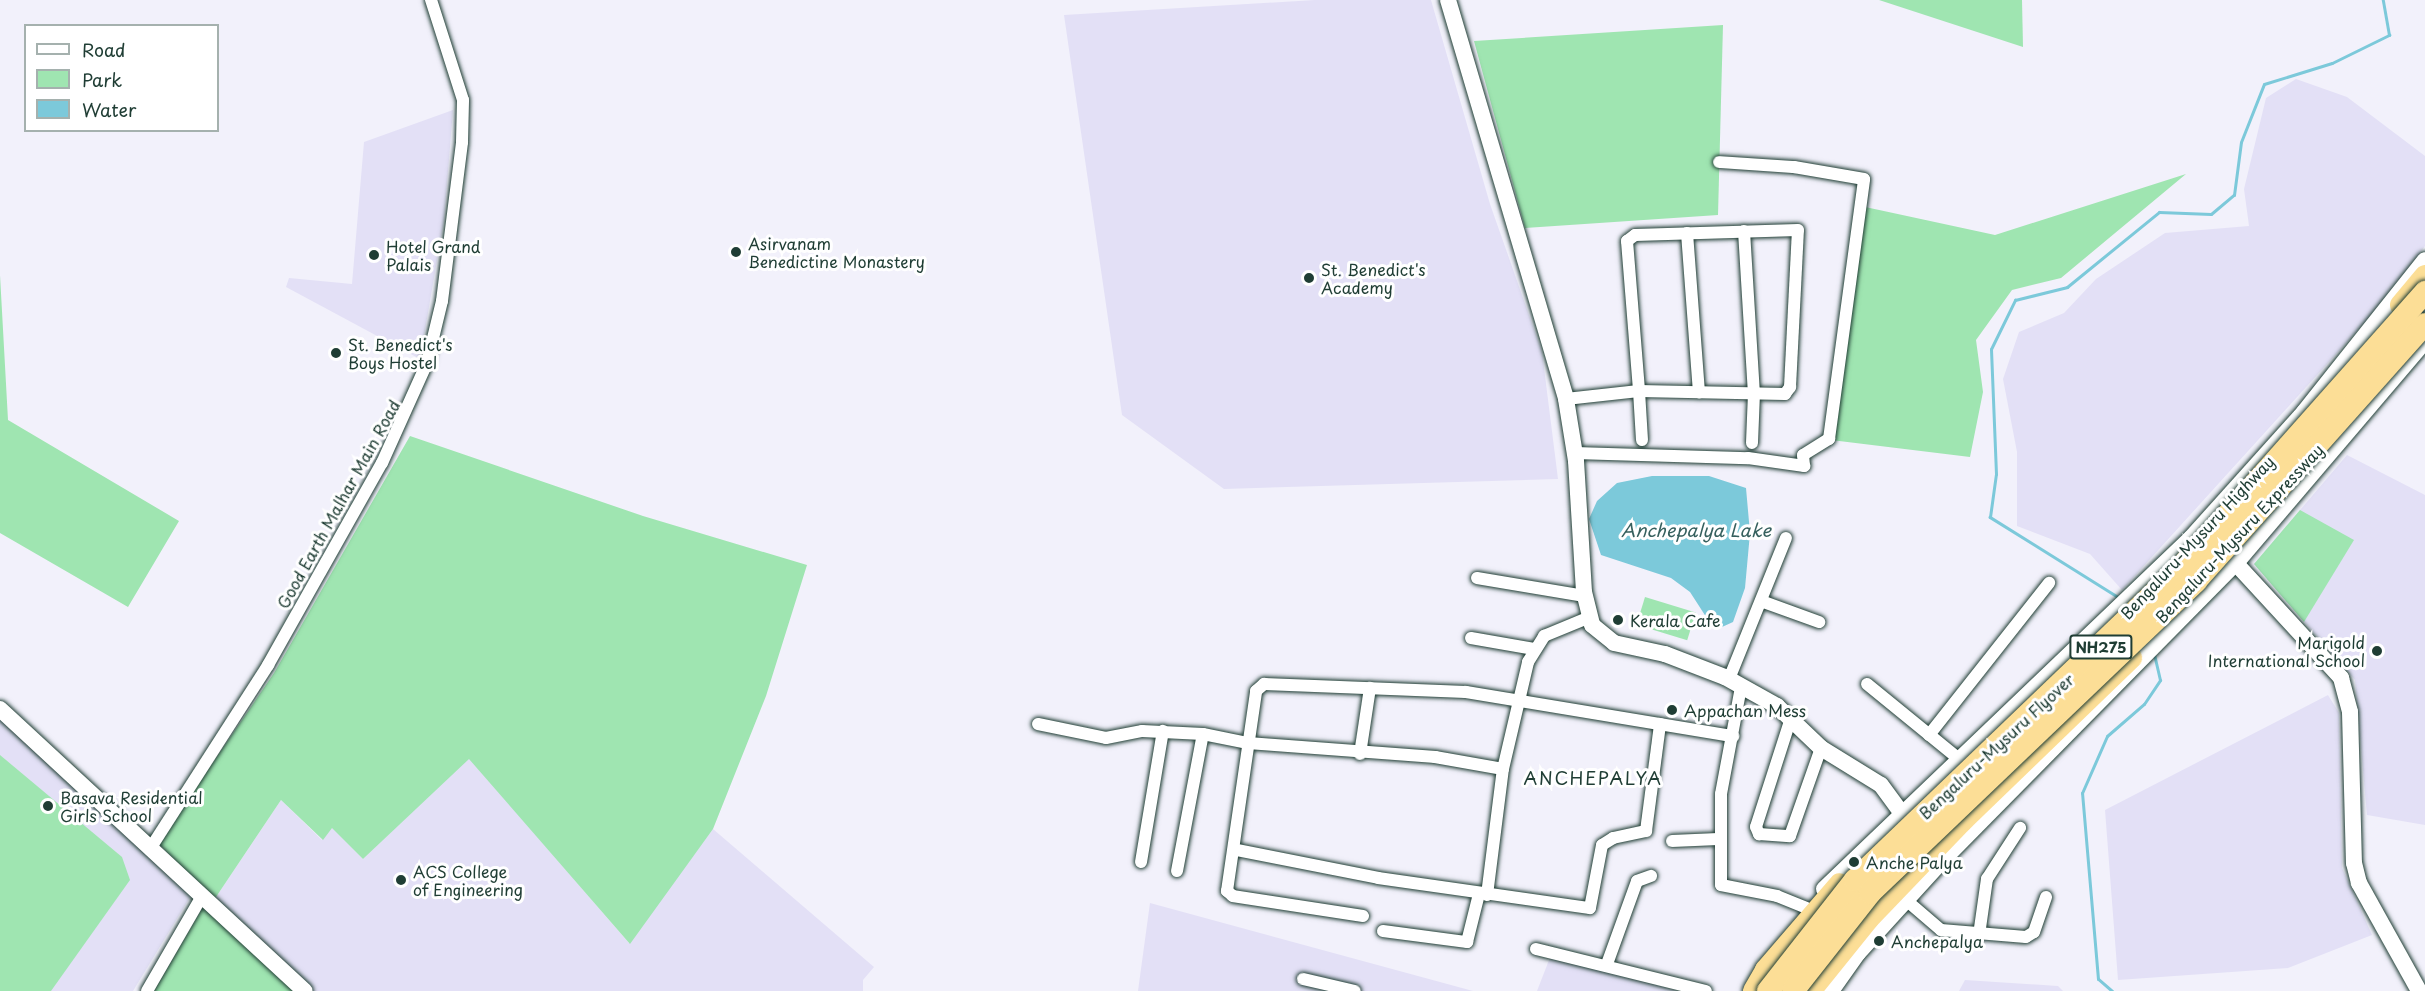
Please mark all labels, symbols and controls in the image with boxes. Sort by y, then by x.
legend [24,24,219,132]
text: Road [82,36,126,63]
text: Park [82,66,122,93]
text: Water [82,96,136,123]
place label: Asirvanam Benedictine Monastery [748,233,925,271]
place label: Hotel Grand Palais [386,236,481,274]
marker: Asirvanam Benedictine Monastery [729,245,743,259]
marker: Hotel Grand Palais [367,248,381,262]
place label: St. Benedict's Academy [1321,259,1424,297]
marker: St. Benedict's Academy [1302,271,1316,285]
place label: St. Benedict's Boys Hostel [348,334,451,372]
marker: St. Benedict's Boys Hostel [329,346,343,360]
street label: Good Earth Malhar Main Road [272,396,404,612]
street label: Bengaluru-Mysuru Expressway [2150,439,2328,627]
street label: Bengaluru-Mysuru Highway [2116,451,2278,623]
water label: Anchepalya Lake [1621,519,1771,541]
place label: Kerala Cafe [1630,610,1721,630]
marker: Kerala Cafe [1611,613,1625,627]
place label: Marigold International School [2208,632,2365,670]
road number: NH275 [2068,635,2134,659]
marker: Marigold International School [2370,644,2384,658]
street label: Bengaluru-Mysuru Flyover [1915,669,2077,823]
place label: Appachan Mess [1684,700,1806,720]
marker: Appachan Mess [1665,703,1679,717]
district label: ANCHEPALYA [1523,767,1663,789]
place label: Basava Residential Girls School [60,787,204,825]
marker: Basava Residential Girls School [41,799,55,813]
place label: Anche Palya [1866,852,1963,872]
marker: Anche Palya [1847,855,1861,869]
place label: ACS College of Engineering [413,861,523,899]
marker: ACS College of Engineering [394,873,408,887]
place label: Anchepalya [1891,931,1983,951]
marker: Anchepalya [1872,934,1886,948]

